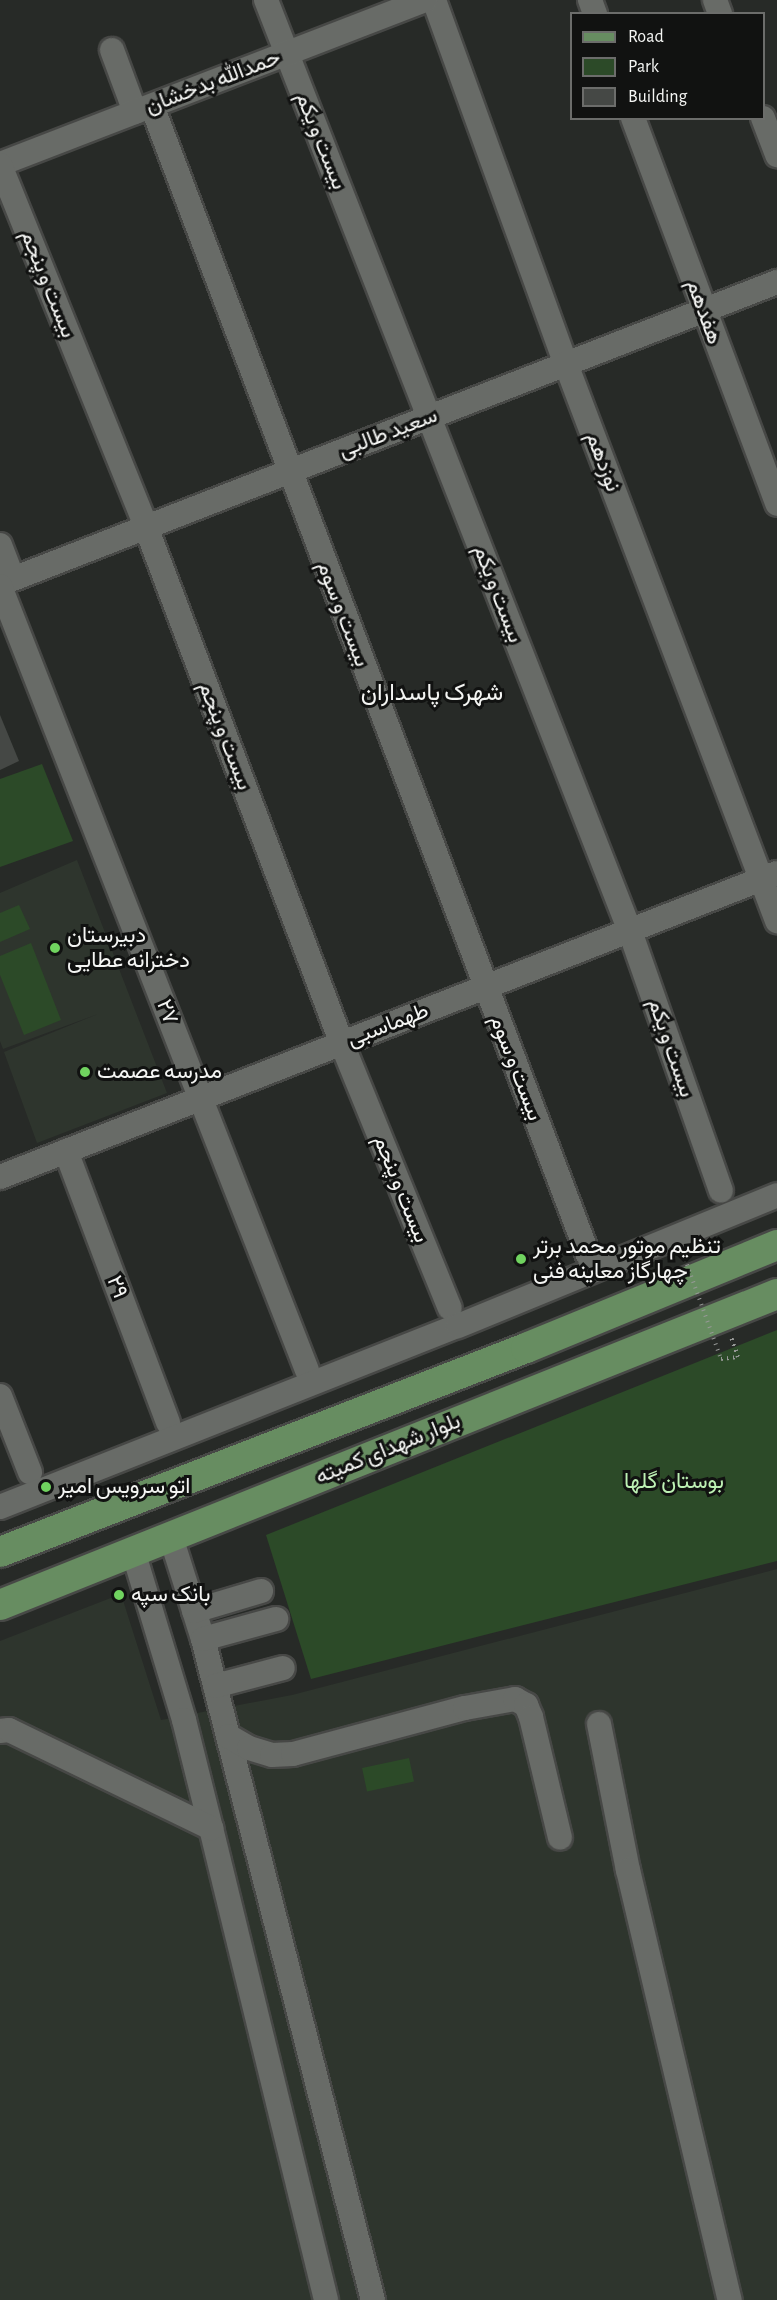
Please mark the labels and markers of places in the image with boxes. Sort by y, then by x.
place label: دبیرستان دخترانه عطایی [67,922,190,974]
marker: دبیرستان دخترانه عطایی [48,941,62,955]
place label: مدرسه عصمت [97,1059,222,1085]
marker: مدرسه عصمت [78,1065,92,1079]
place label: تنظیم موتور محمد برتر چهارگاز معاینه فنی [533,1233,721,1284]
marker: تنظیم موتور محمد برتر چهارگاز معاینه فنی [514,1252,528,1266]
place label: اتو سرویس امیر [58,1474,190,1500]
marker: اتو سرویس امیر [39,1480,53,1494]
place label: بانک سپه [131,1582,211,1608]
marker: بانک سپه [112,1588,126,1602]

